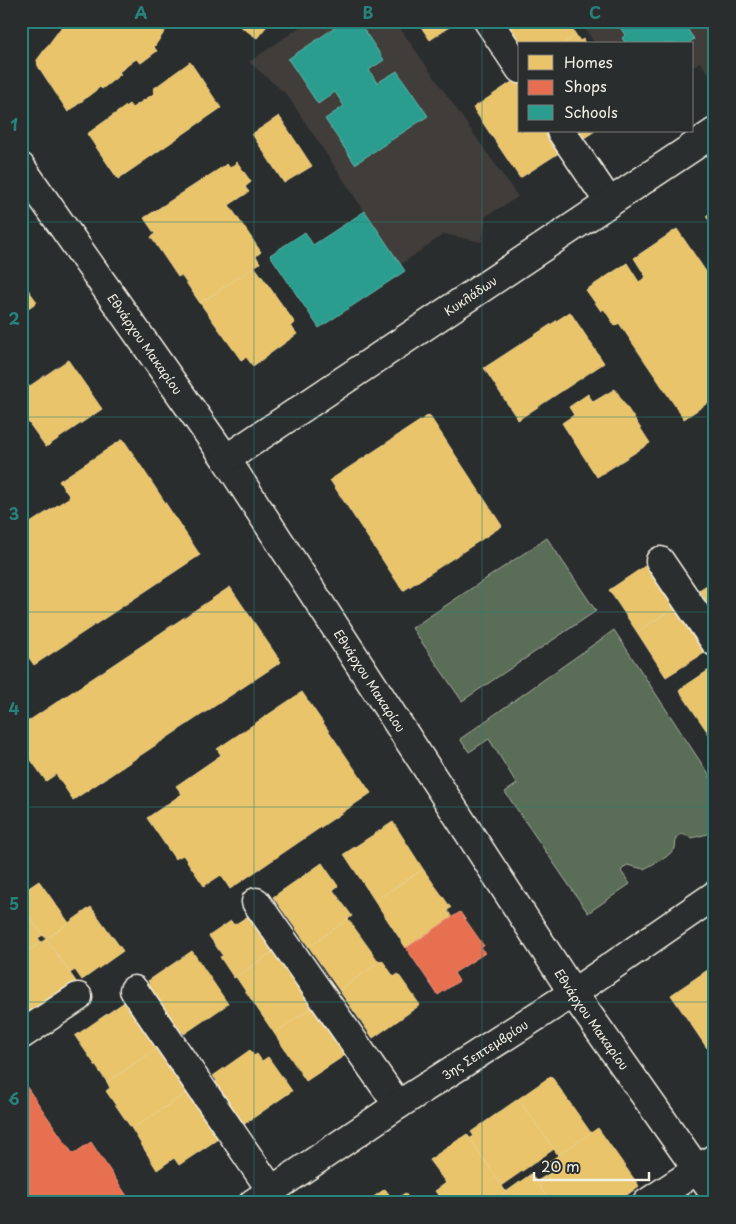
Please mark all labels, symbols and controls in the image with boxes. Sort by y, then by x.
text: A [135,0,148,24]
text: B [363,0,374,24]
text: C [589,0,601,24]
legend [518,42,694,132]
text: Homes [564,50,613,73]
text: Shops [564,74,607,97]
text: Schools [564,100,618,123]
text: 1 [10,112,18,136]
street label: Κυκλάδων [440,271,501,320]
street label: Εθνάρχου Μακαρίου [103,290,187,398]
text: 2 [8,306,20,330]
text: 3 [9,501,19,525]
street label: Εθνάρχου Μακαρίου [330,626,410,736]
text: 4 [9,696,20,720]
text: 5 [9,891,19,915]
street label: Εθνάρχου Μακαρίου [551,965,633,1074]
street label: 3ης Σεπτεμβρίου [438,1015,531,1084]
text: 6 [8,1086,20,1110]
scale bar [534,1149,648,1181]
text: 20 m [541,1154,580,1177]

